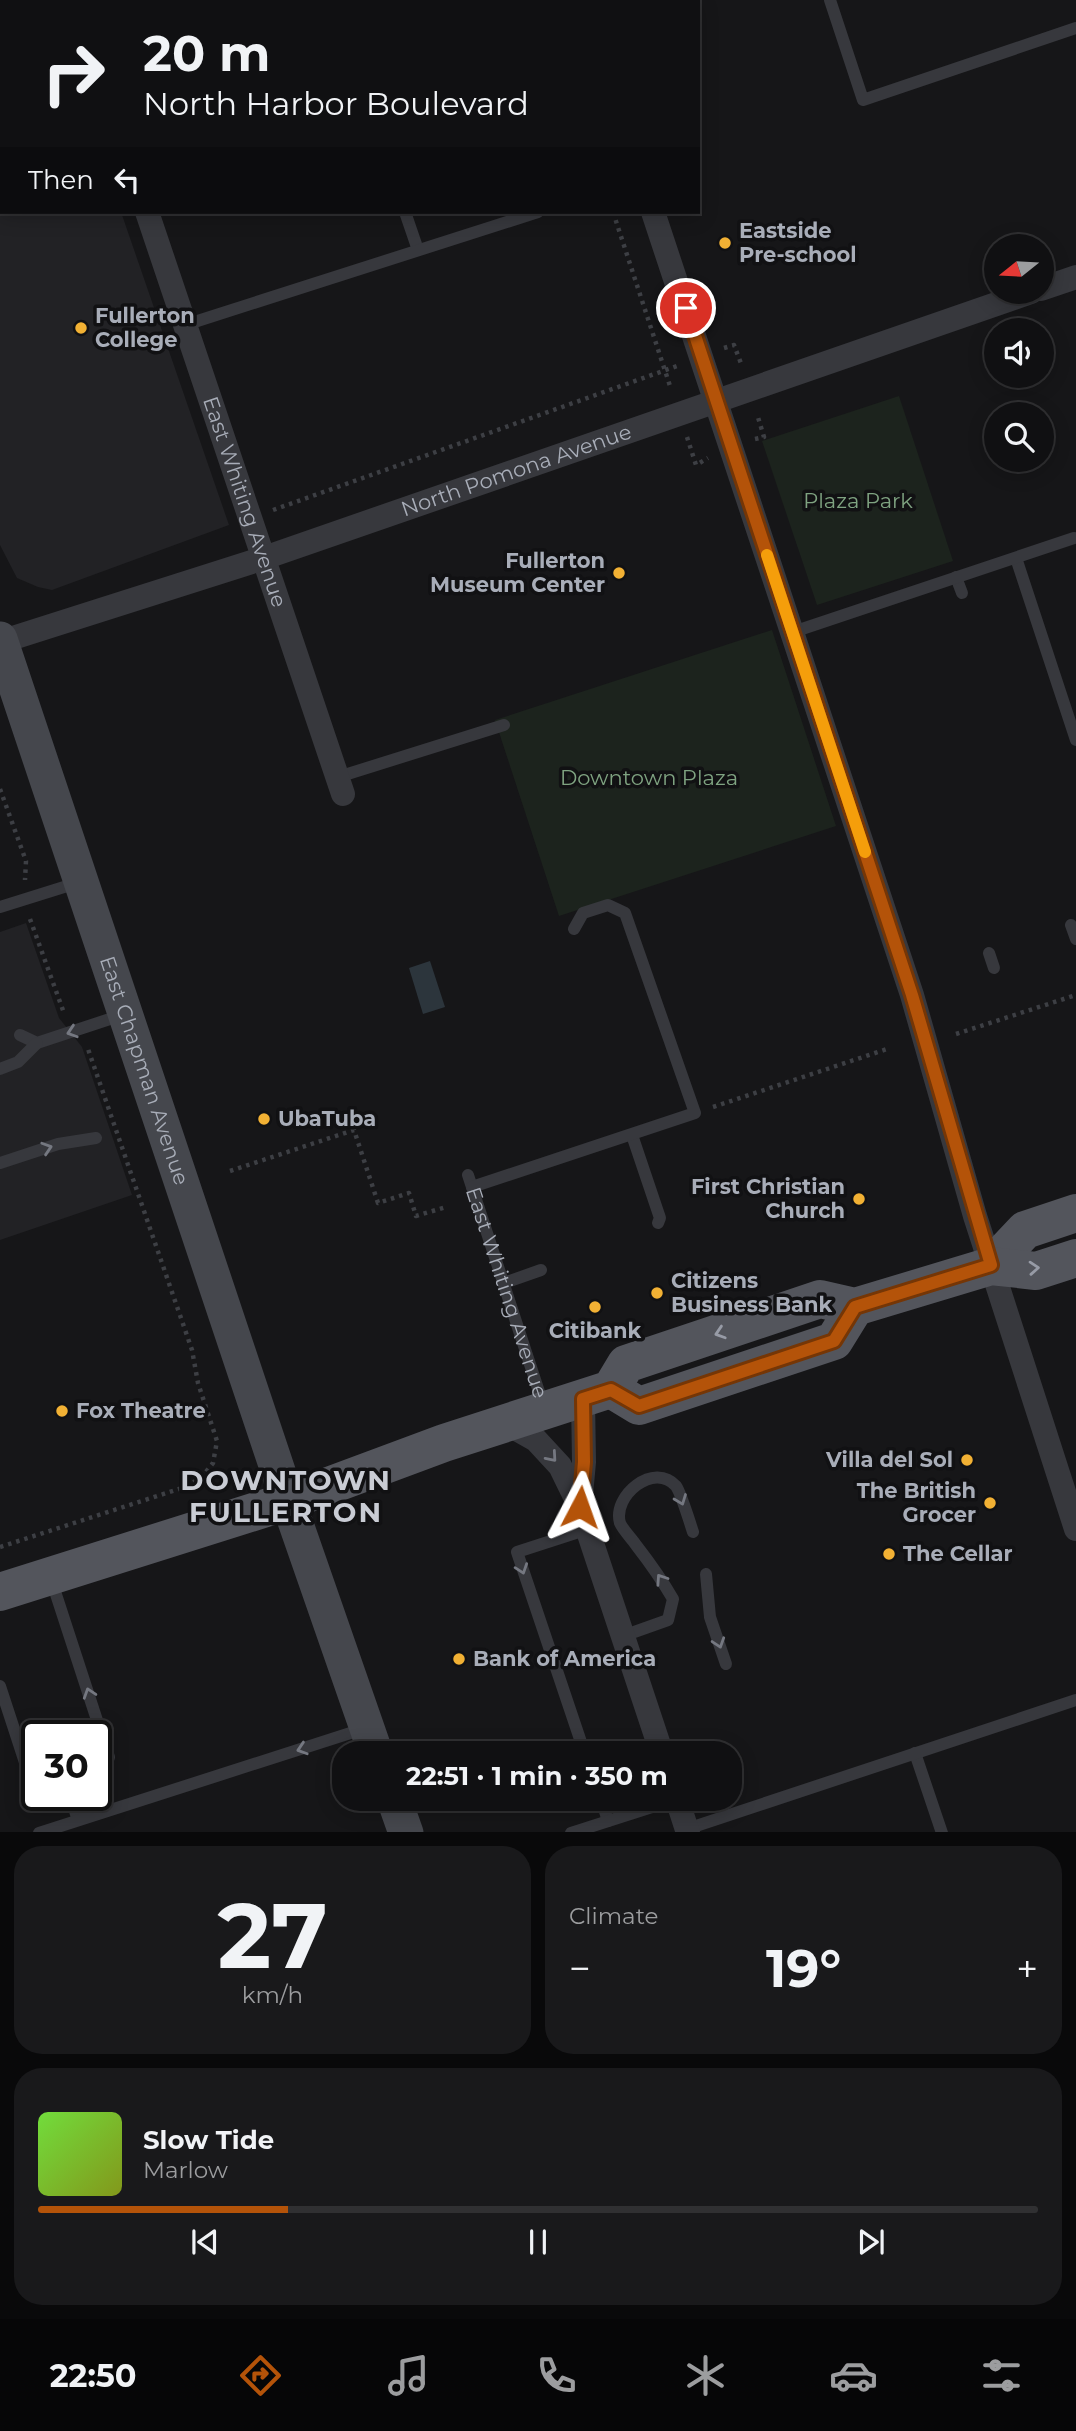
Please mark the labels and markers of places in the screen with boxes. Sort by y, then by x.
place label: Eastside Pre-school [739,218,857,267]
marker: Eastside Pre-school [717,235,733,251]
pin [656,278,716,338]
place label: Fullerton College [95,303,195,352]
marker: Fullerton College [73,320,89,336]
place label: Fullerton Museum Center [430,548,605,597]
marker: Fullerton Museum Center [611,565,627,581]
place label: UbaTuba [278,1106,376,1131]
marker: UbaTuba [256,1111,272,1127]
place label: First Christian Church [691,1174,845,1223]
marker: First Christian Church [851,1191,867,1207]
place label: Citizens Business Bank [671,1268,833,1317]
marker: Citizens Business Bank [649,1285,665,1301]
marker: Citibank [587,1299,603,1315]
place label: Citibank [549,1318,641,1343]
place label: Fox Theatre [76,1398,206,1423]
marker: Fox Theatre [54,1403,70,1419]
place label: Villa del Sol [825,1447,953,1472]
marker: Villa del Sol [959,1452,975,1468]
place label: The British Grocer [857,1478,976,1527]
marker: The British Grocer [982,1495,998,1511]
place label: The Cellar [903,1541,1012,1566]
marker: The Cellar [881,1546,897,1562]
place label: Bank of America [473,1646,656,1671]
marker: Bank of America [451,1651,467,1667]

